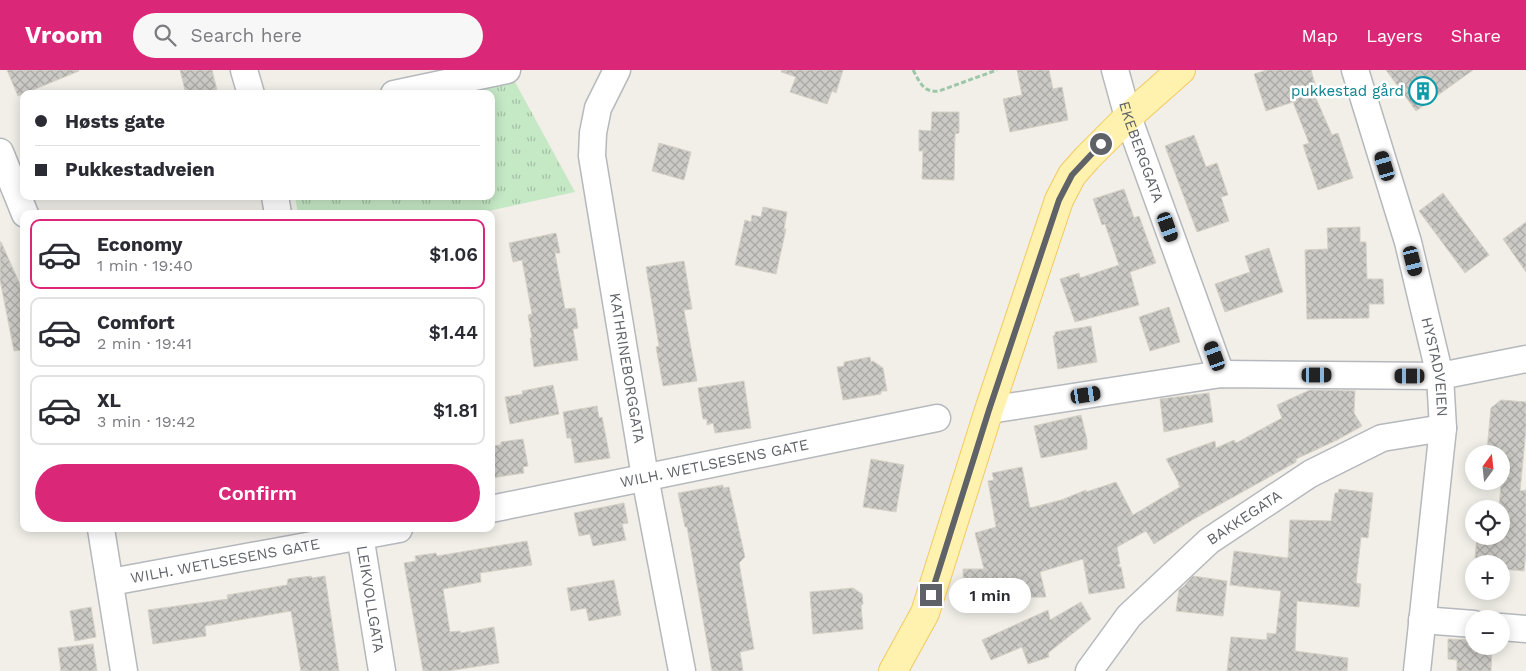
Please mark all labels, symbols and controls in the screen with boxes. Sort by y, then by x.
search box [133,13,483,58]
text: Vroom [25,21,103,49]
icon: search [151,21,179,49]
text: Search here [191,24,302,47]
text: Map [1301,25,1338,46]
text: Layers [1366,25,1423,46]
text: Share [1451,25,1501,46]
building icon: pukkestad gård [1408,76,1438,106]
place label: pukkestad gård [1291,82,1404,100]
street label: EKEBERGGATA [1115,99,1167,205]
text: Høsts gate [65,110,165,133]
route start [1090,133,1112,155]
car [1373,149,1396,183]
text: Pukkestadveien [65,158,215,181]
car [1155,210,1180,244]
icon: car [37,232,82,277]
text: Economy [97,233,182,256]
text: $1.06 [429,243,478,266]
car [1402,245,1423,277]
text: 1 min · 19:40 [97,256,193,275]
street label: KATHRINEBORGGATA [606,291,648,445]
icon: car [37,310,82,355]
text: Comfort [97,311,175,334]
street label: HYSTADVEIEN [1417,315,1451,417]
text: $1.44 [429,321,478,344]
text: 2 min · 19:41 [97,334,192,353]
car [1202,339,1227,373]
car [1302,368,1332,383]
car [1395,369,1425,384]
car [1070,385,1101,405]
icon: car [37,388,82,433]
text: XL [97,389,121,412]
text: $1.81 [433,399,478,422]
text: 3 min · 19:42 [97,412,195,431]
street label: WILH. WETLSESENS GATE [619,435,810,491]
north arrow [1465,445,1510,490]
map controls [1465,445,1510,655]
button: Confirm [35,464,480,522]
street label: BAKKEGATA [1204,486,1285,549]
button: locate [1465,500,1510,545]
street label: WILH. WETLSESENS GATE [129,535,321,587]
street label: LEIKVOLLGATA [353,544,388,654]
button: + [1465,555,1510,600]
callout: 1 min [948,578,1031,612]
route end [920,584,942,606]
text: 1 min [969,586,1011,605]
button: − [1465,610,1510,655]

